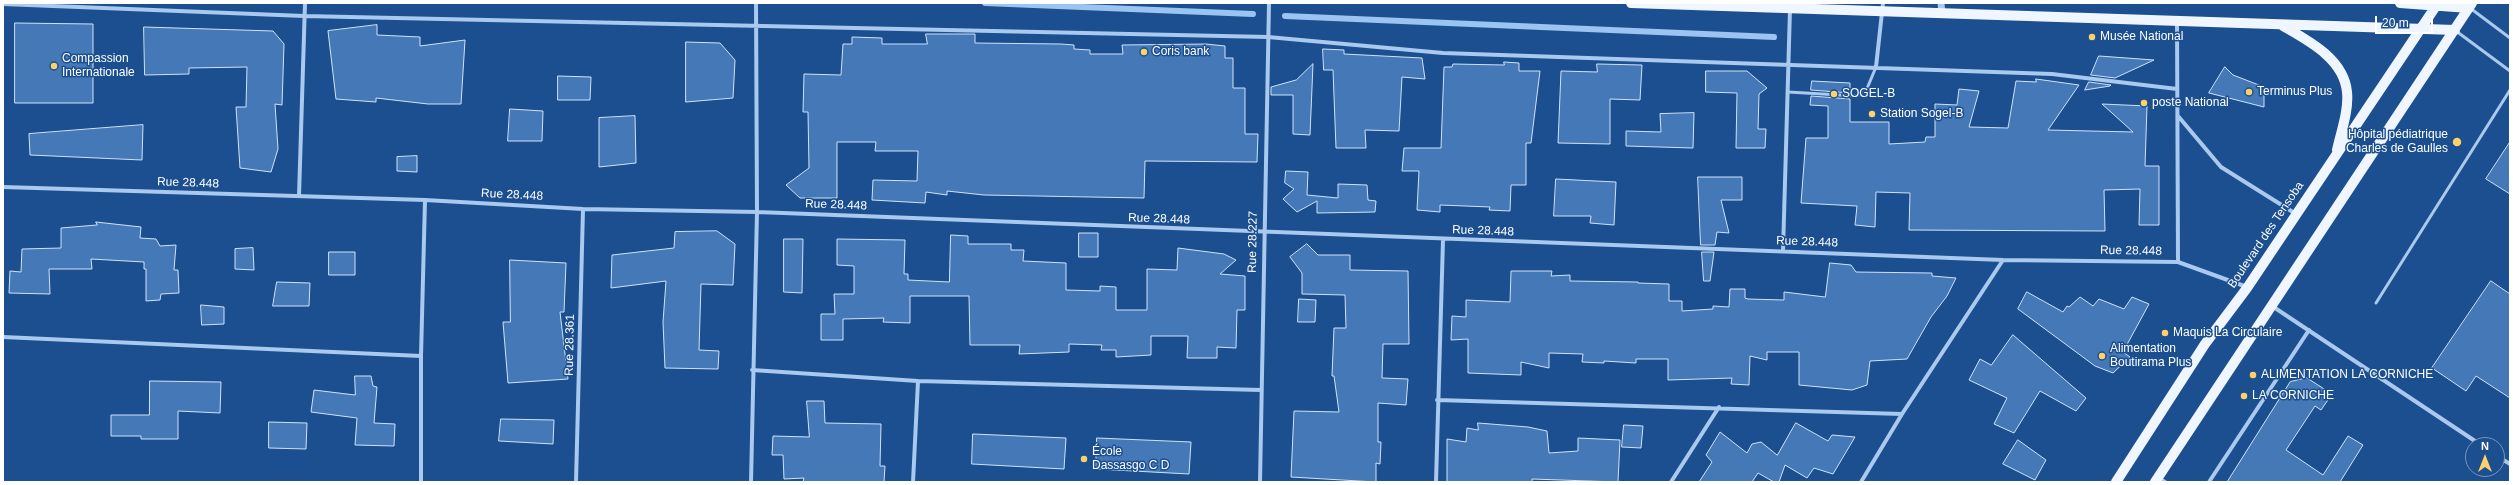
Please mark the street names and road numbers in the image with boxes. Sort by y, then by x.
street label: Rue 28.448 [157,175,219,191]
street label: Boulevard des Tensoba [2225,179,2307,291]
street label: Rue 28.448 [481,186,543,204]
street label: Rue 28.448 [805,197,867,213]
street label: Rue 28.448 [1128,211,1190,227]
street label: Rue 28.227 [1245,211,1261,273]
street label: Rue 28.448 [1452,223,1514,239]
street label: Rue 28.448 [1776,234,1838,250]
street label: Rue 28.448 [2100,243,2162,259]
street label: Rue 28.361 [562,314,578,376]

